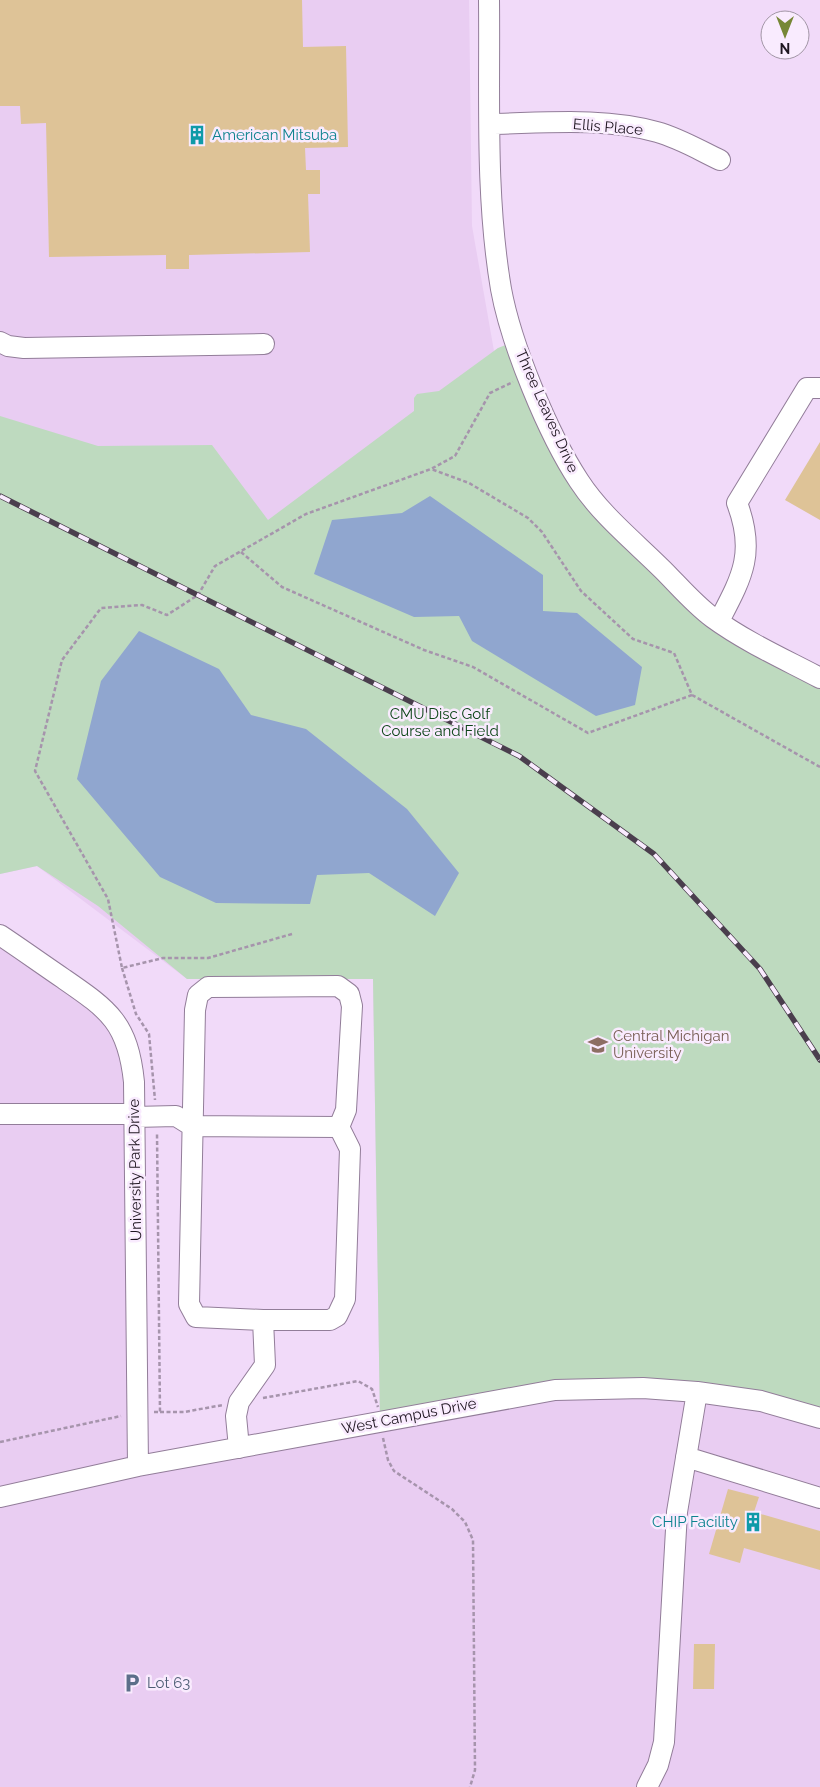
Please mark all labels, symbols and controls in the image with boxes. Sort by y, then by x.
north arrow [760,10,810,60]
text: N [780,40,790,56]
street label: Ellis Place [572,115,644,139]
building icon: American Mitsuba [186,124,208,146]
place label: American Mitsuba [212,126,337,144]
street label: Three Leaves Drive [512,347,582,476]
park label: CMU Disc Golf Course and Field [381,705,499,740]
place label: Central Michigan University [613,1027,730,1062]
school or university icon: Central Michigan University [587,1034,609,1056]
street label: University Park Drive [125,1098,145,1241]
street label: West Campus Drive [340,1394,478,1438]
building icon: CHIP Facility [742,1511,764,1533]
place label: CHIP Facility [652,1513,738,1531]
parking icon: Lot 63 [121,1672,143,1694]
place label: Lot 63 [147,1674,190,1692]

